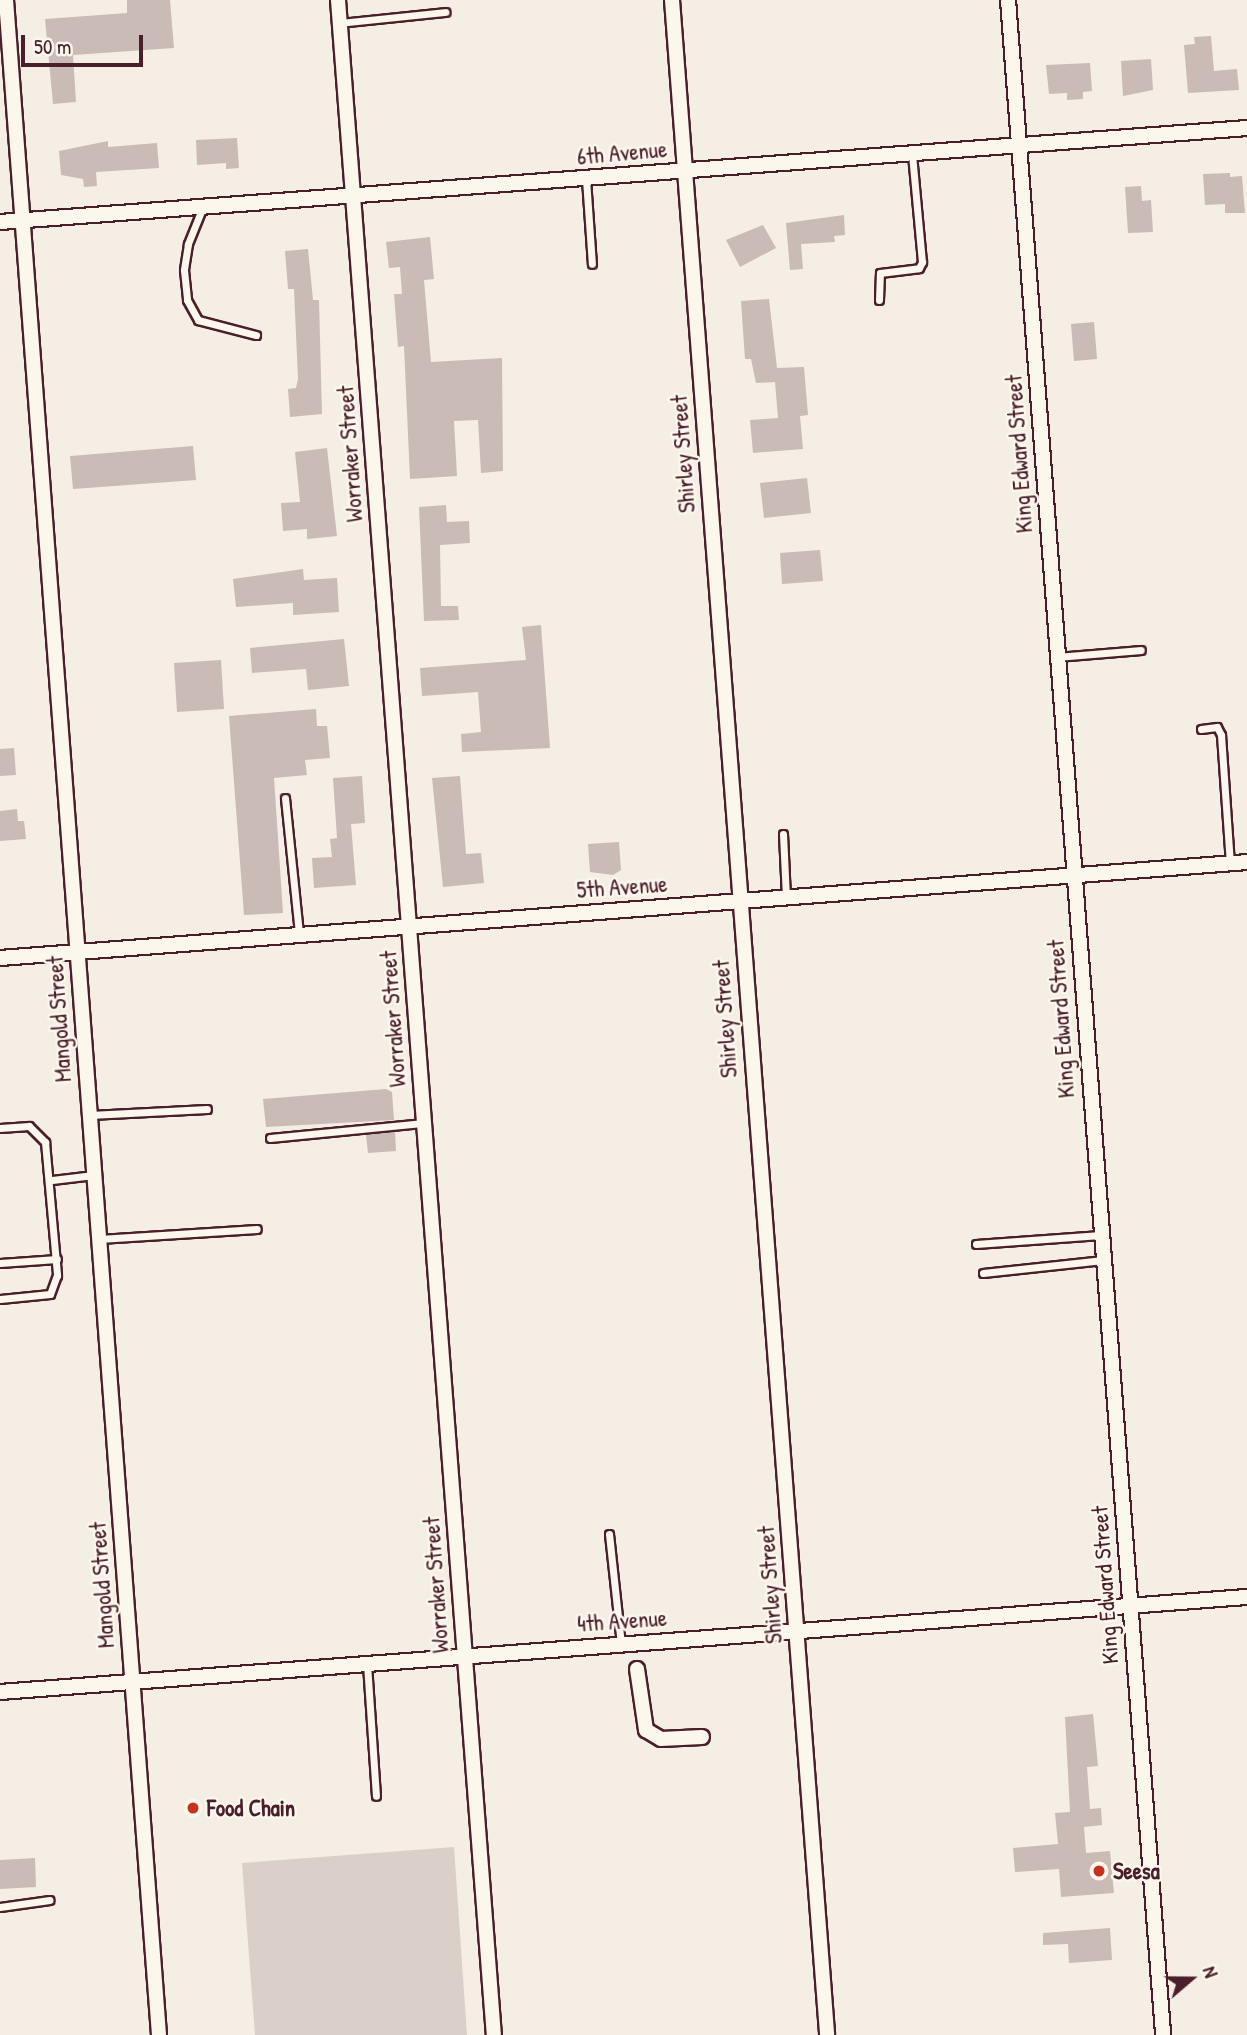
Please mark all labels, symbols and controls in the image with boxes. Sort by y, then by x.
scale bar [24,21,147,65]
text: 50 m [34,32,71,61]
street label: 6th Avenue [576,135,668,171]
street label: King Edward Street [1000,374,1038,534]
street label: Worraker Street [331,385,369,523]
street label: Shirley Street [665,394,701,514]
street label: 5th Avenue [576,870,668,904]
street label: King Edward Street [1042,939,1080,1099]
street label: Worraker Street [374,950,412,1088]
street label: Mangold Street [41,955,77,1083]
street label: Shirley Street [707,959,743,1079]
street label: King Edward Street [1086,1505,1124,1665]
street label: Worraker Street [417,1516,455,1654]
street label: Mangold Street [84,1521,120,1649]
street label: Shirley Street [752,1525,788,1645]
street label: 4th Avenue [576,1604,668,1638]
place label: Food Chain [207,1794,295,1822]
marker: Food Chain [185,1800,201,1816]
place label: Seesa [1113,1857,1160,1885]
marker: Seesa [1091,1863,1107,1879]
north arrow [1156,1944,1226,2014]
text: N [1197,1963,1225,1981]

